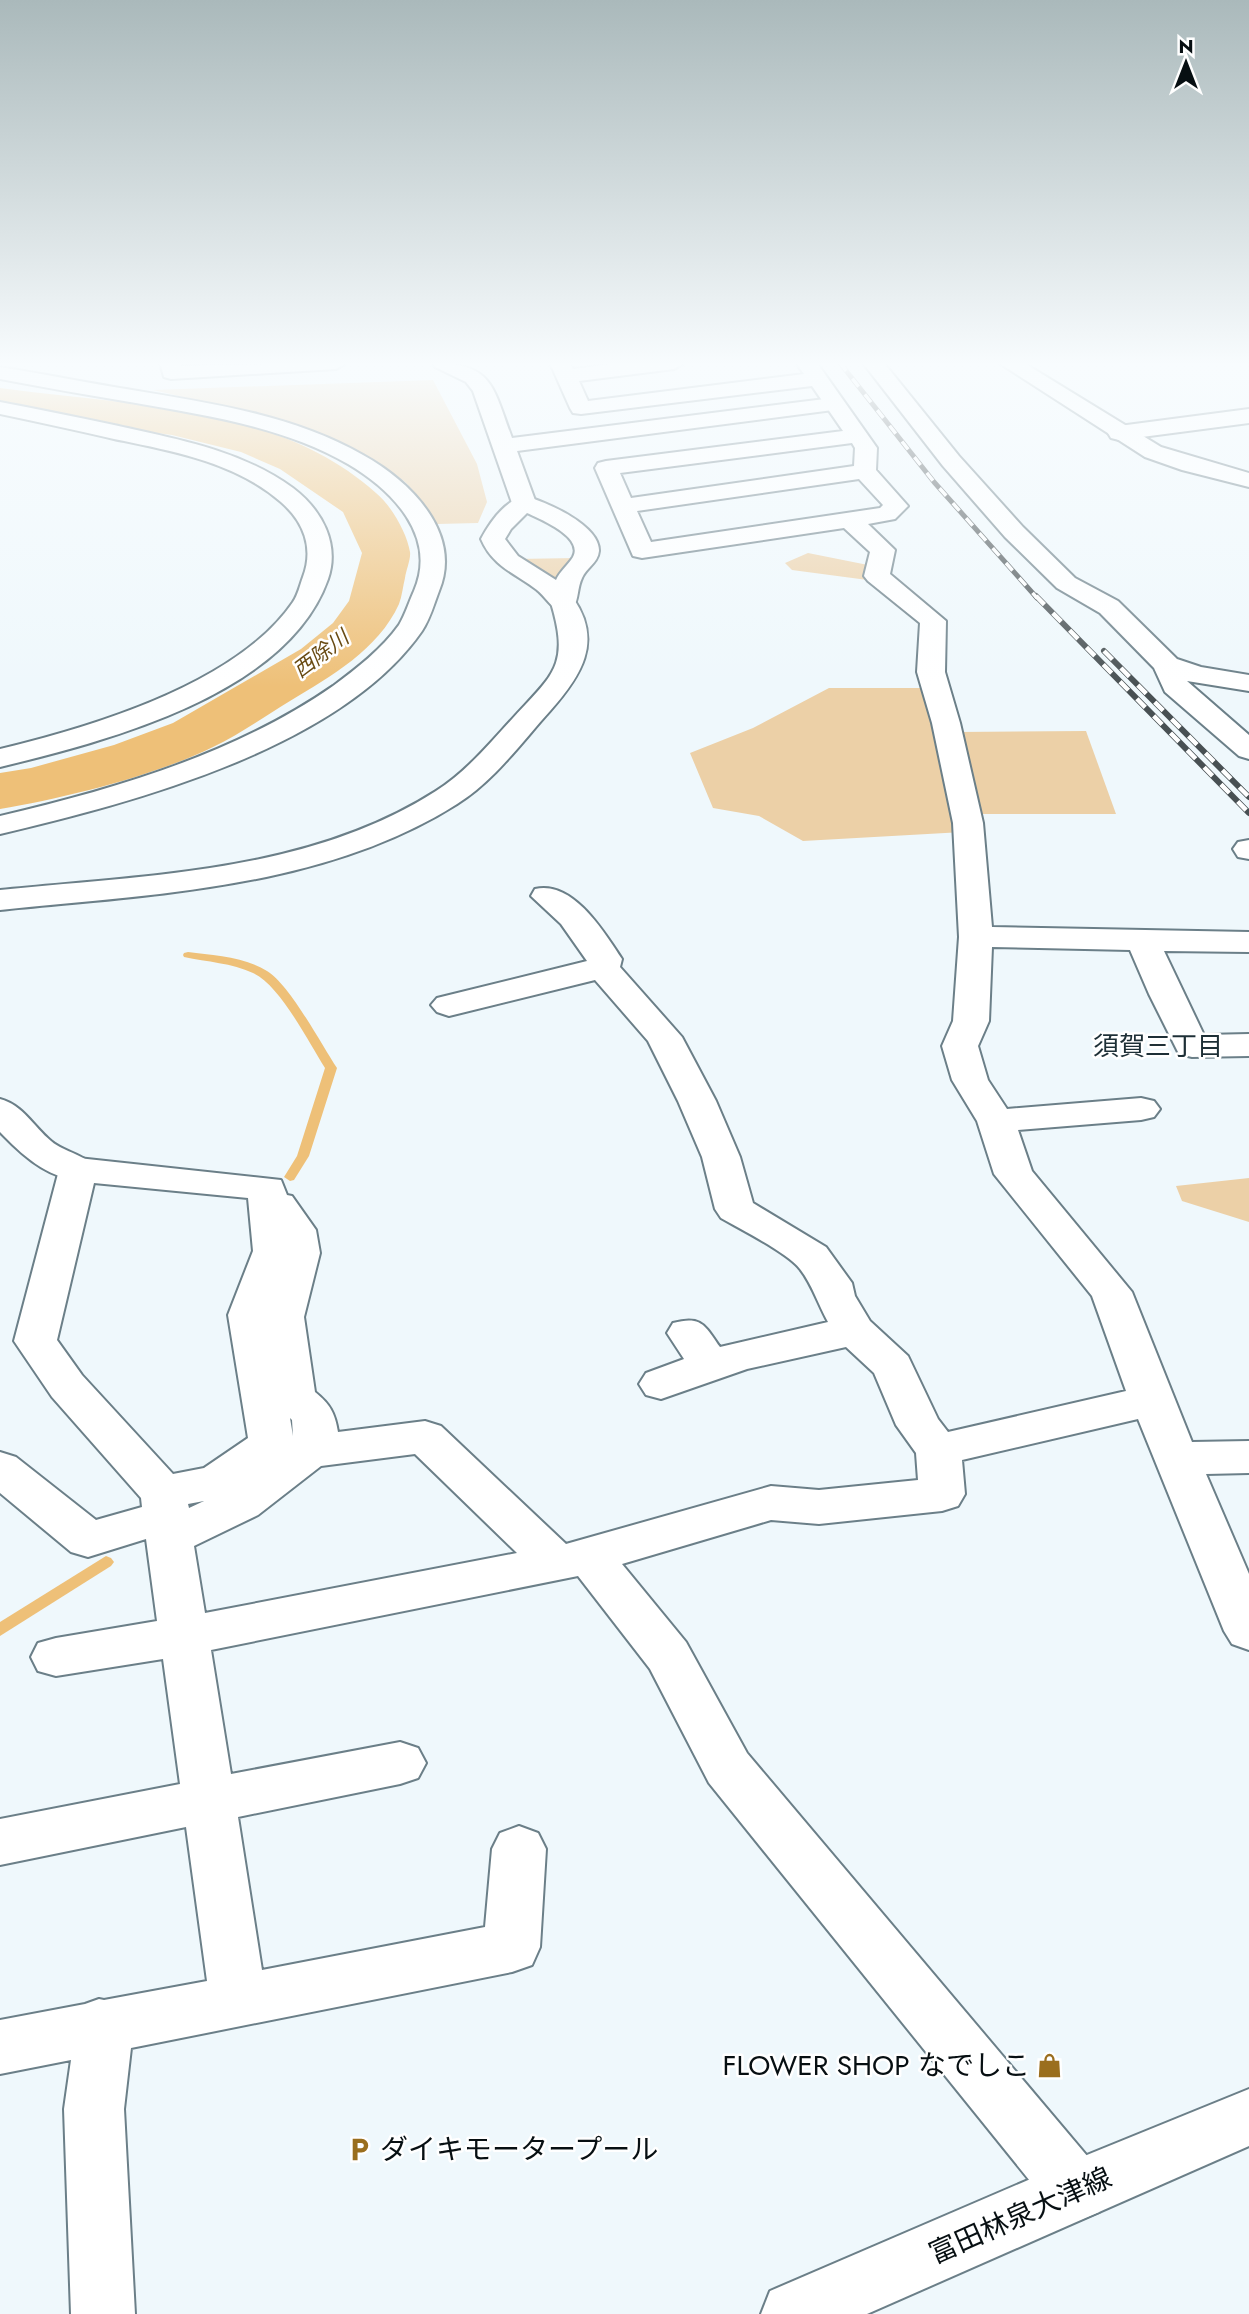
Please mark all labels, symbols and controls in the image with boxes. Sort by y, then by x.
north arrow [1151,28,1221,98]
text: N [1178,33,1194,60]
water label: 西除川 [287,622,357,685]
district label: 須賀三丁目 [1093,1027,1223,1065]
place label: FLOWER SHOP なでしこ [723,2045,1030,2086]
shop icon: FLOWER SHOP なでしこ [1036,2051,1064,2079]
place label: ダイキモータープール [380,2129,658,2170]
parking icon: ダイキモータープール [346,2135,374,2163]
street label: 富田林泉大津線 [922,2157,1118,2274]

